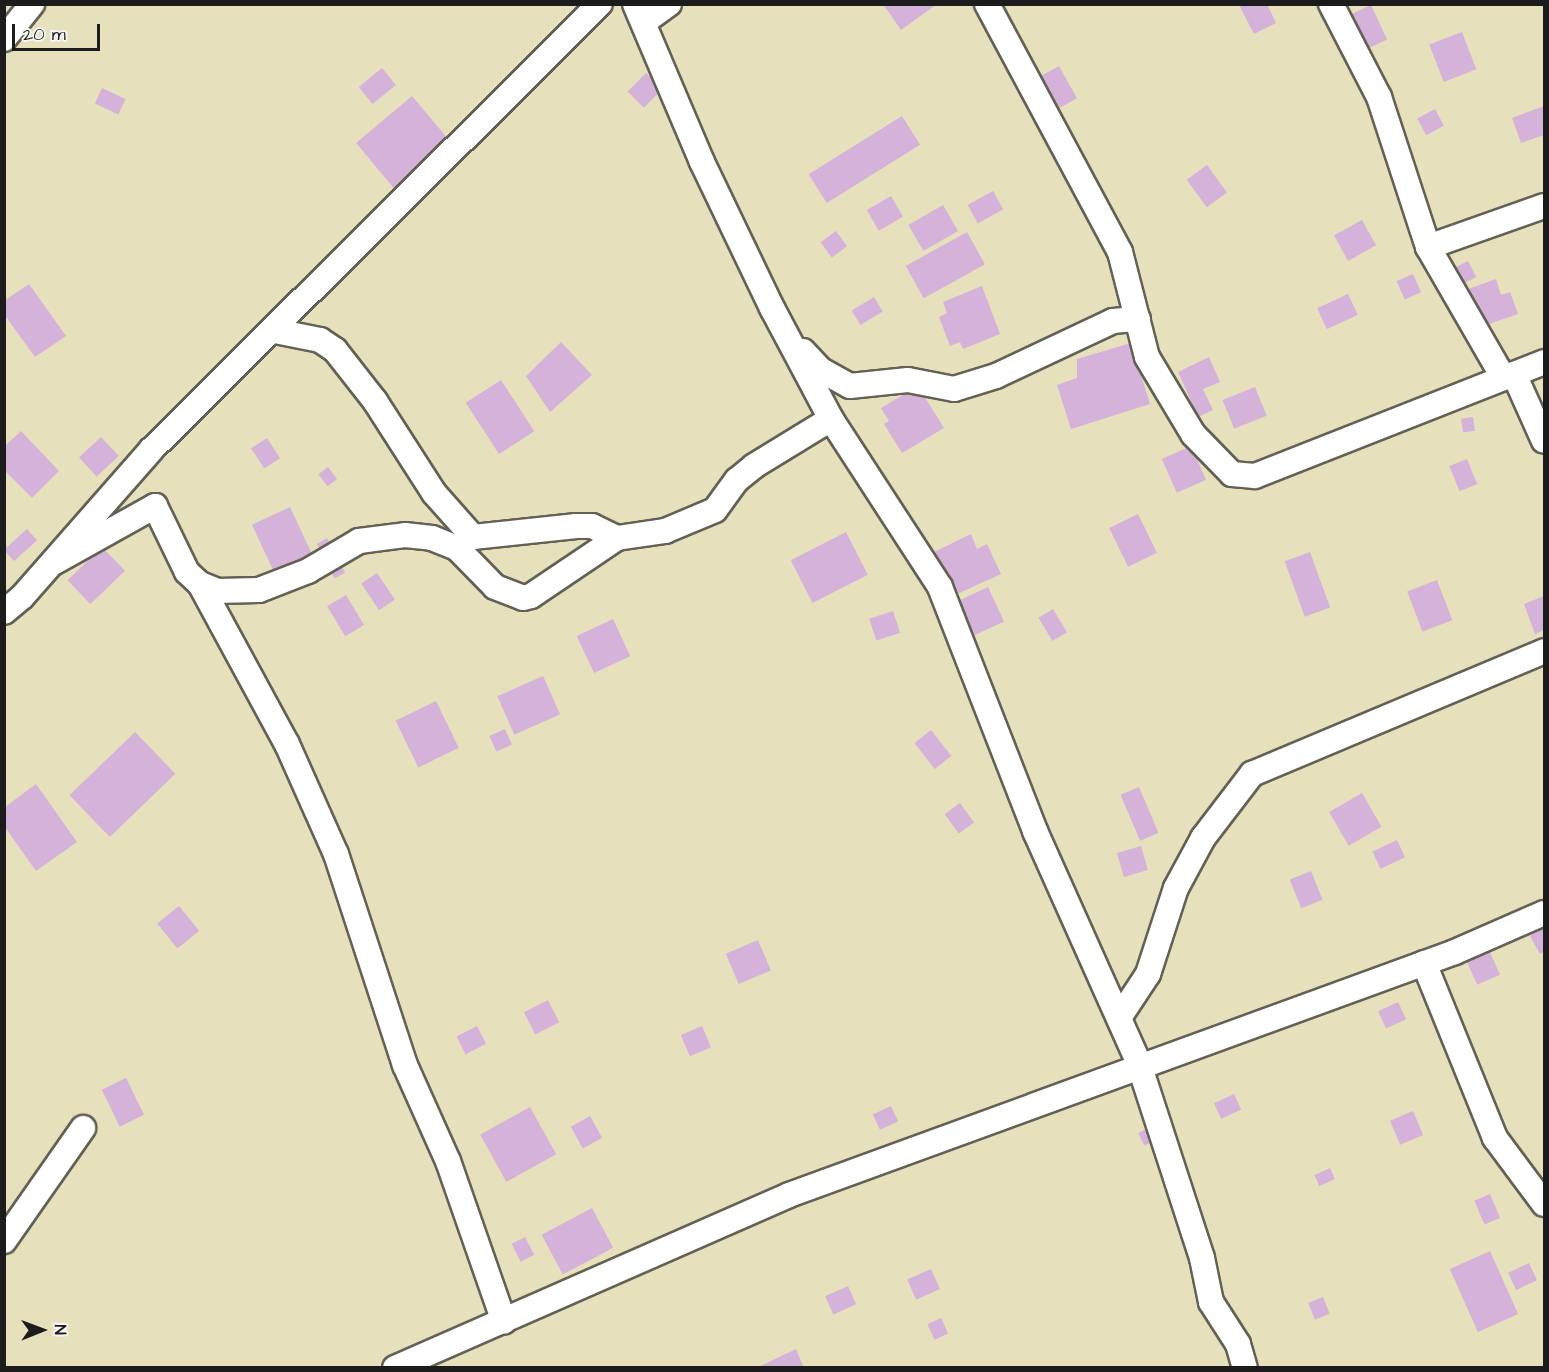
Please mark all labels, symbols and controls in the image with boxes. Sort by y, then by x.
scale bar [15,12,104,50]
text: 20 m [23,22,66,47]
north arrow [12,1300,72,1360]
text: N [49,1324,71,1335]

